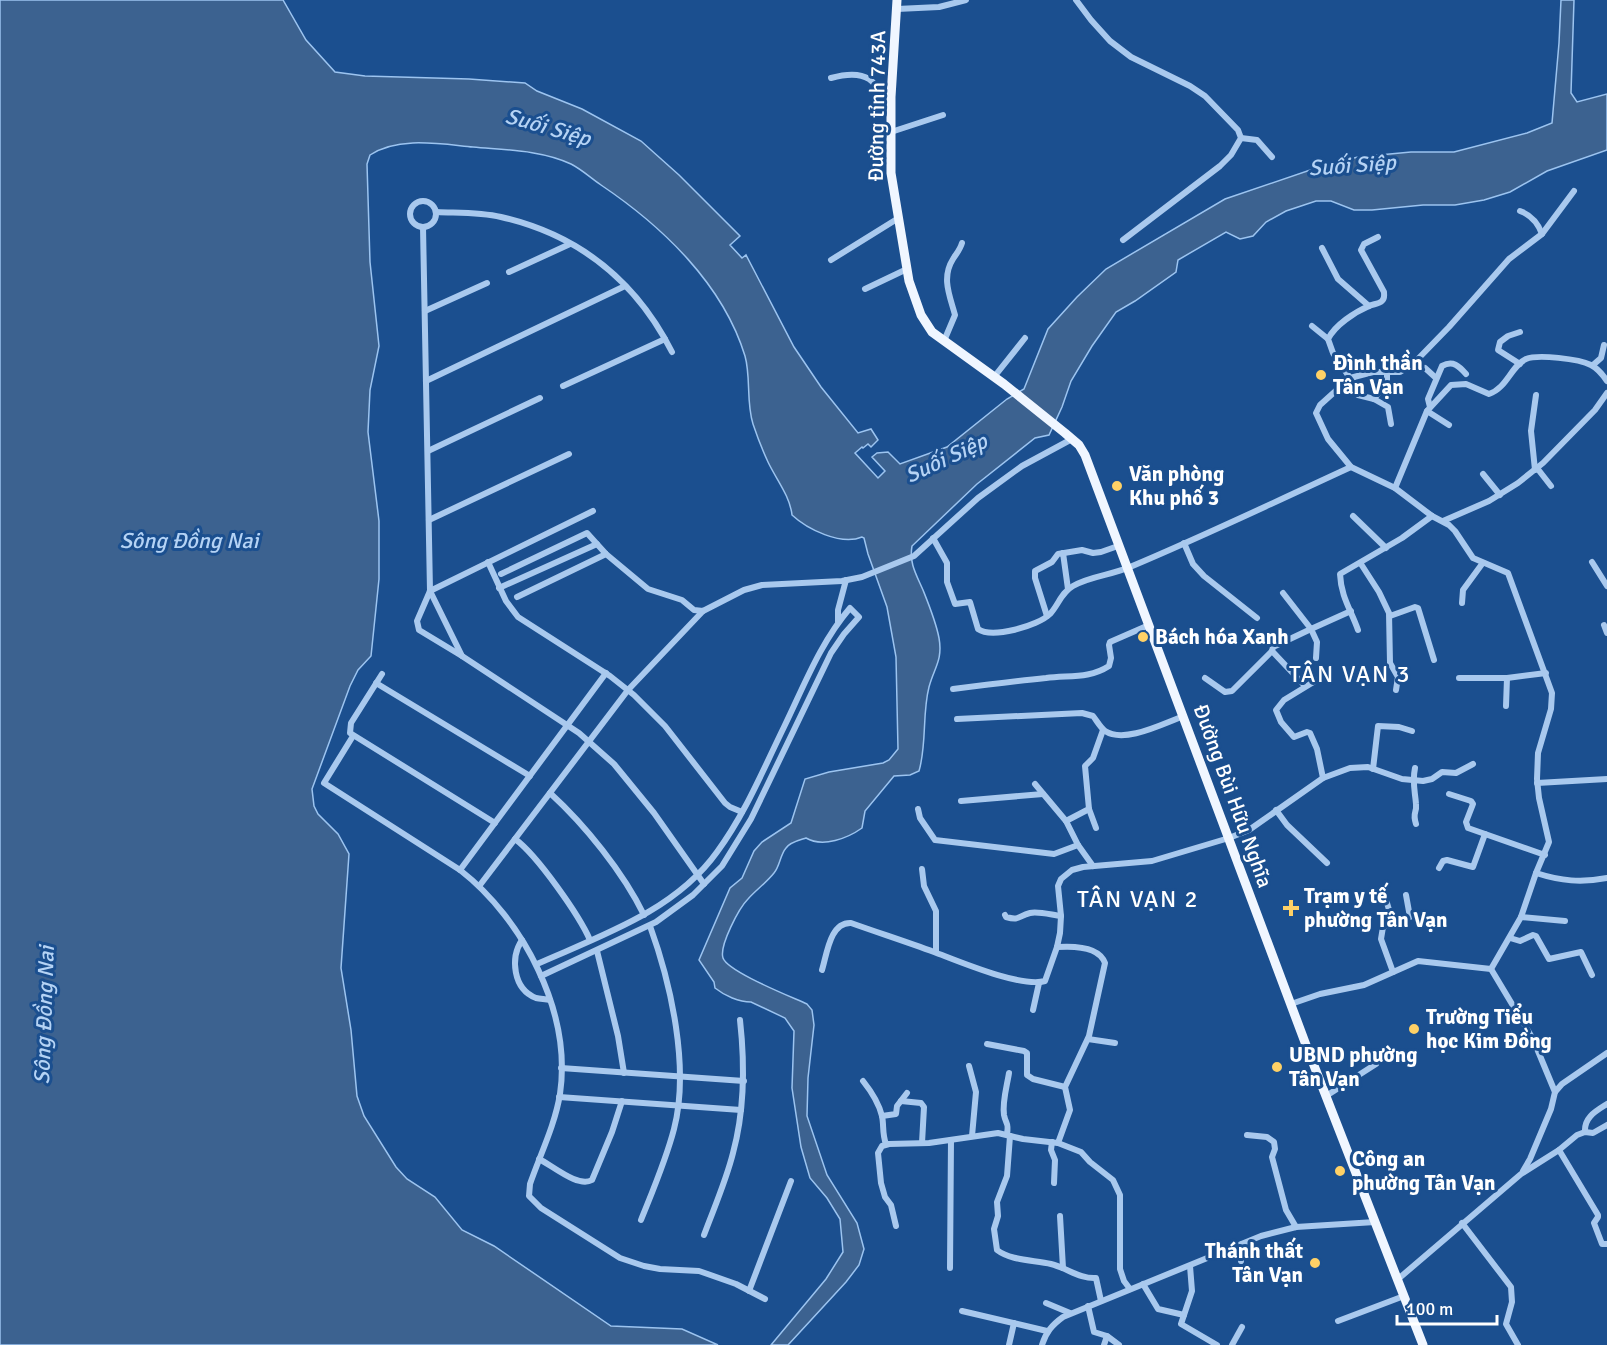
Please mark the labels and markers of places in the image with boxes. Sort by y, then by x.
place label: Đình thần Tân Vạn [1333,349,1423,400]
marker: Đình thần Tân Vạn [1314,368,1328,382]
place label: Văn phòng Khu phố 3 [1129,461,1224,511]
marker: Văn phòng Khu phố 3 [1110,479,1124,493]
place label: Bách hóa Xanh [1155,624,1289,650]
marker: Bách hóa Xanh [1136,630,1150,644]
place label: Trạm y tế phường Tân Vạn [1304,882,1448,933]
marker: Trạm y tế phường Tân Vạn [1282,899,1300,917]
place label: Trường Tiểu học Kim Đồng [1426,1003,1552,1054]
marker: Trường Tiểu học Kim Đồng [1407,1022,1421,1036]
place label: UBND phường Tân Vạn [1289,1042,1417,1092]
marker: UBND phường Tân Vạn [1270,1060,1284,1074]
place label: Công an phường Tân Vạn [1352,1146,1496,1196]
marker: Công an phường Tân Vạn [1333,1164,1347,1178]
place label: Thánh thất Tân Vạn [1205,1237,1303,1288]
marker: Thánh thất Tân Vạn [1308,1256,1322,1270]

